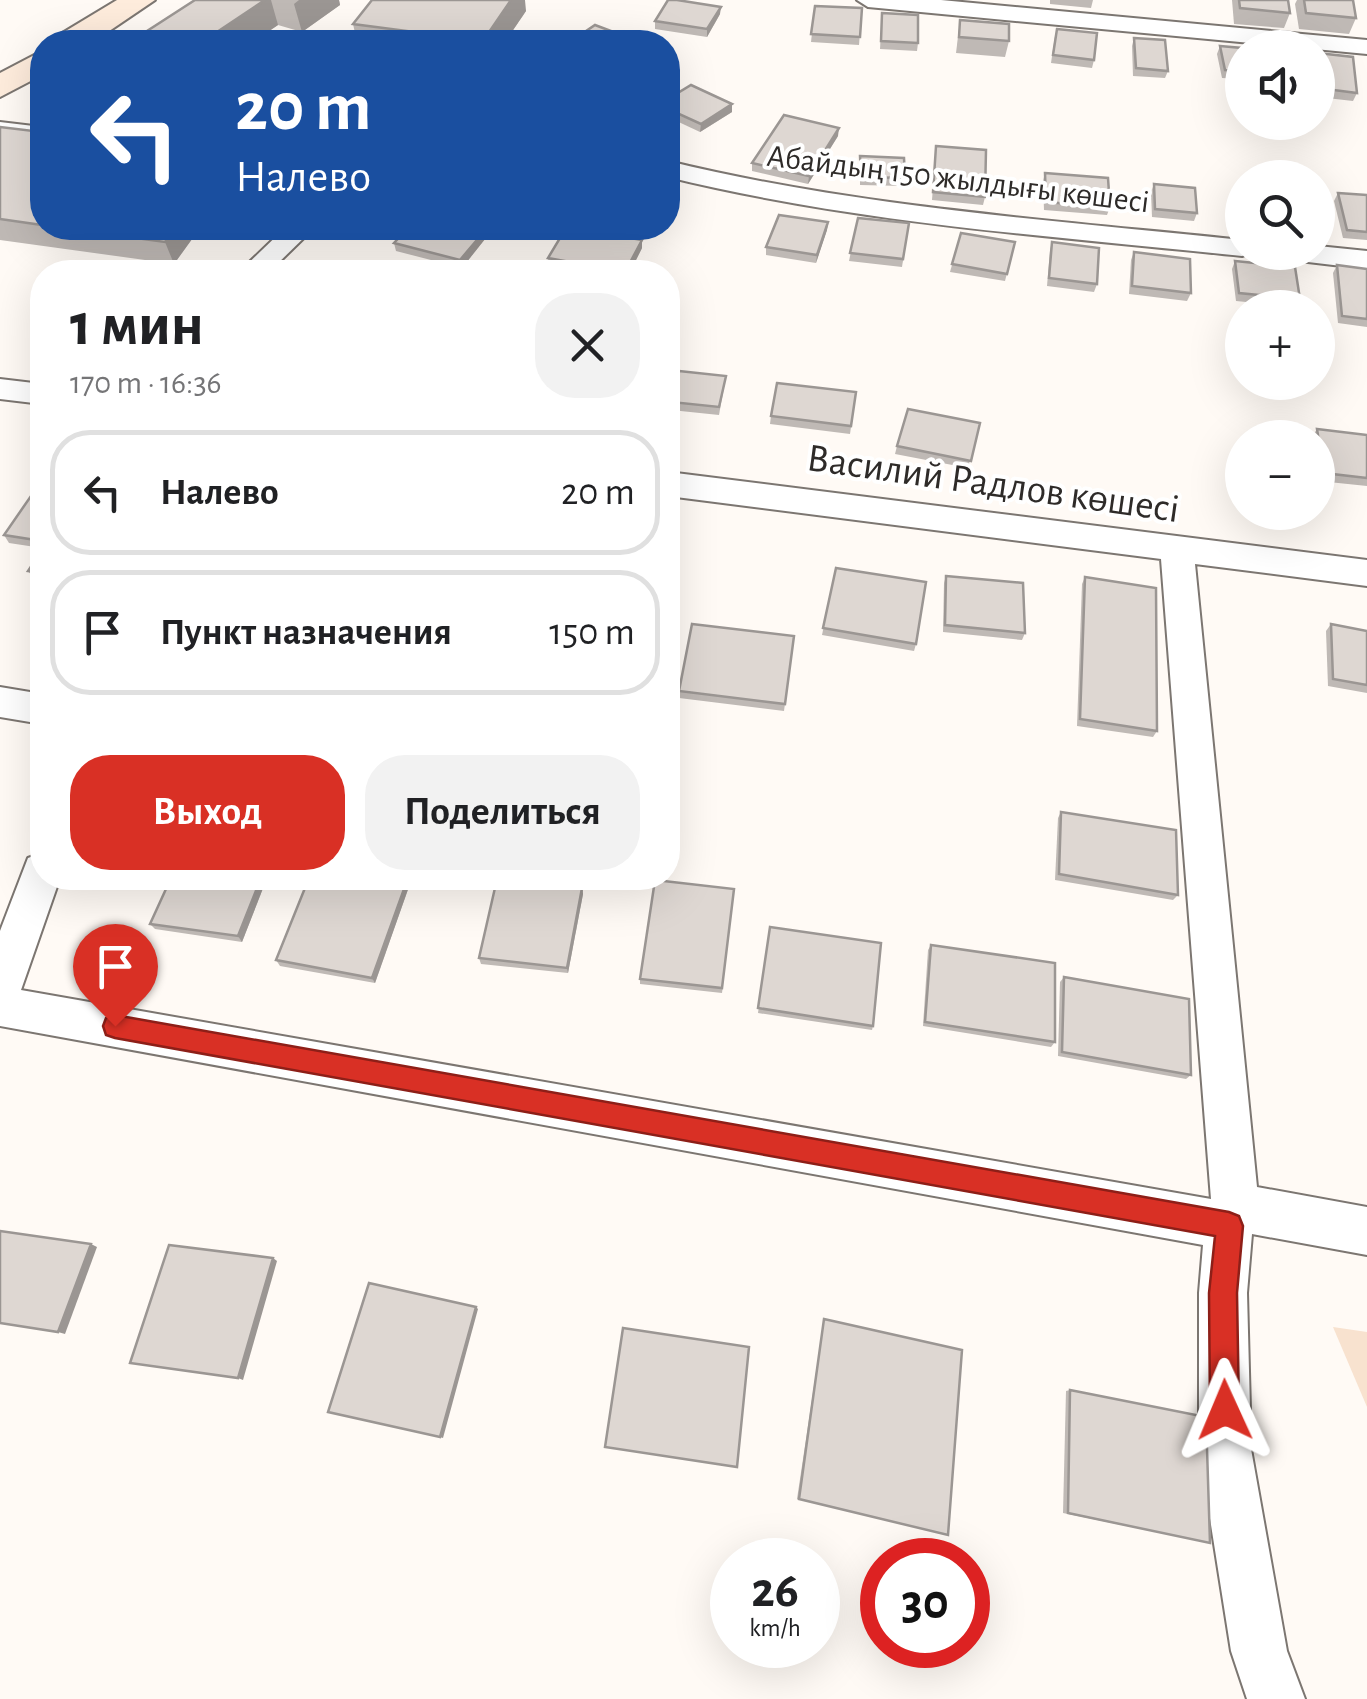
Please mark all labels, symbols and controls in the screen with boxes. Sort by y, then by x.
map controls [1225,30,1335,530]
button: sound [1225,30,1335,140]
icon: left [70,70,200,200]
text: 20 m [235,73,372,143]
street label: Абайдың 150 жылдығы көшесі [765,140,1151,218]
text: Налево [235,155,371,200]
button: search [1225,160,1335,270]
button: + [1225,290,1335,400]
button: close [535,293,640,398]
text: 1 мин [70,296,204,356]
text: 170 m · 16:36 [70,367,222,399]
button: − [1225,420,1335,530]
street label: Василий Радлов көшесі [804,438,1182,530]
icon: left [75,465,130,520]
text: Налево [160,474,279,512]
text: 20 m [561,474,635,512]
icon: arrive [75,605,130,660]
text: Пункт назначения [160,614,452,652]
text: 150 m [549,614,635,652]
button: Выход [70,755,345,870]
button: Поделиться [365,755,640,870]
pin [73,924,158,1027]
icon: arrive [88,939,143,994]
position arrow [1173,1358,1277,1462]
speed limit sign: 30 [860,1538,990,1668]
text: 26 [751,1566,799,1616]
text: km/h [749,1616,801,1641]

